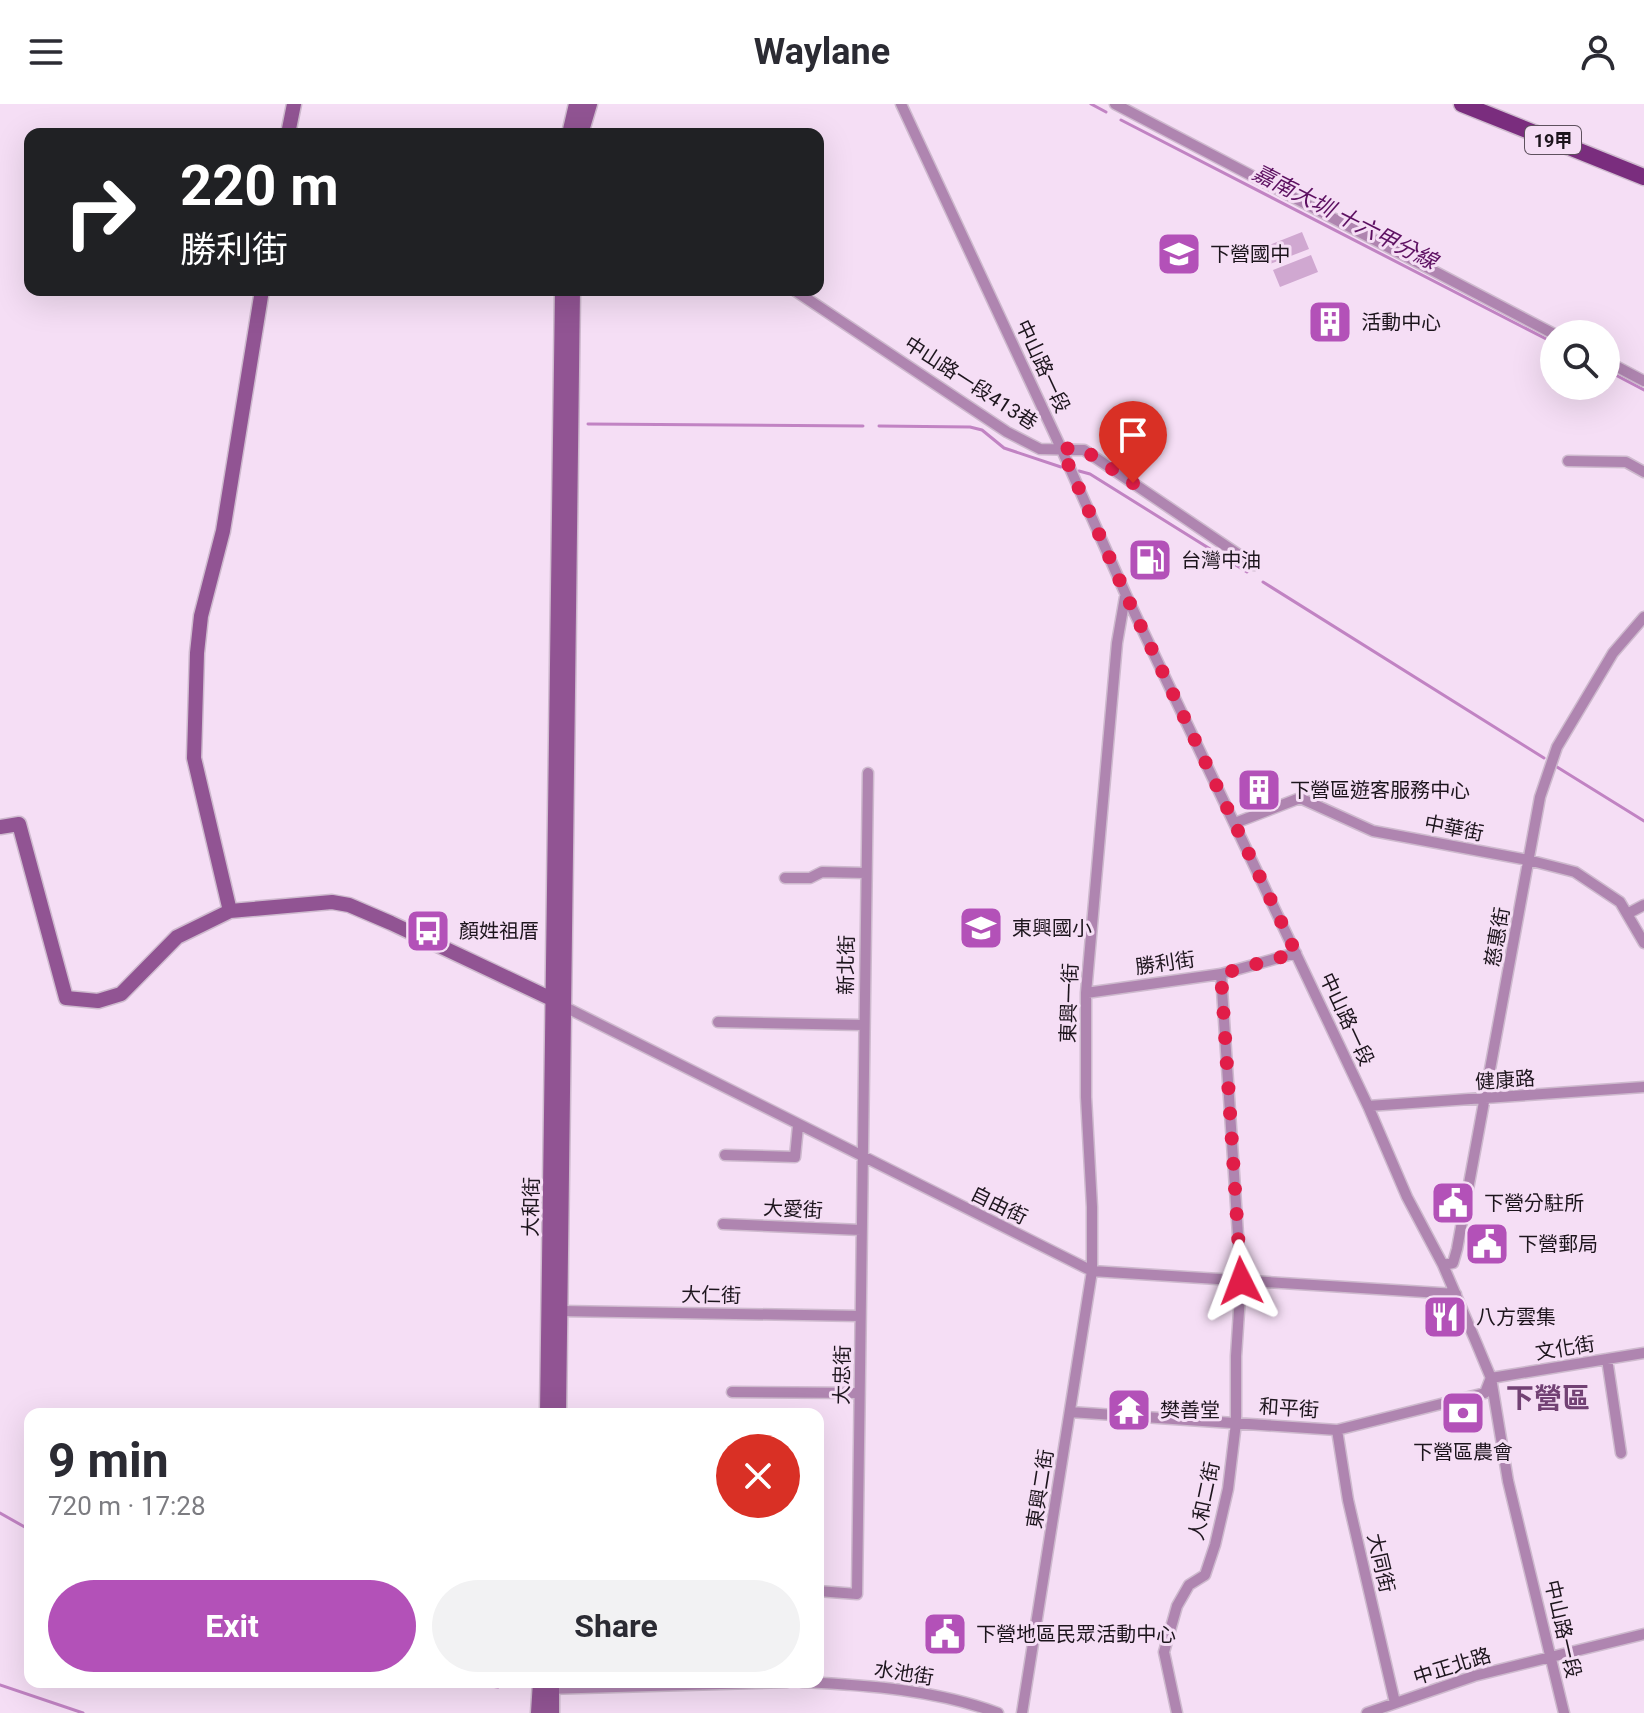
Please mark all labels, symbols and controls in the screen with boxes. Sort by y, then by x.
icon: menu [24,30,68,74]
icon: person [1576,30,1620,74]
text: Waylane [754,31,890,73]
road number: 19甲 [1525,126,1581,154]
text: 220 m [180,153,339,219]
icon: right [48,160,152,264]
water label: 嘉南大圳 十六甲分線 [1249,160,1444,276]
text: 勝利街 [180,229,288,271]
school or university icon: 下營國中 [1155,230,1203,278]
place label: 下營國中 [1210,242,1290,266]
building icon: 活動中心 [1306,298,1354,346]
place label: 活動中心 [1361,310,1441,334]
street label: 中山路一段 [1011,316,1075,416]
map controls [1540,320,1620,400]
button: search [1540,320,1620,400]
street label: 中山路一段413巷 [900,331,1042,435]
pin [1099,401,1167,483]
icon: arrive [1111,413,1155,457]
fuel station icon: 台灣中油 [1126,536,1174,584]
place label: 台灣中油 [1181,548,1261,572]
building icon: 下營區遊客服務中心 [1235,766,1283,814]
place label: 下營區遊客服務中心 [1290,778,1470,802]
street label: 中華街 [1422,810,1486,846]
school or university icon: 東興國小 [957,904,1005,952]
street label: 慈惠街 [1480,905,1514,969]
bus stop icon: 顏姓祖厝 [404,907,452,955]
place label: 東興國小 [1012,916,1092,940]
place label: 顏姓祖厝 [459,919,539,943]
street label: 新北街 [833,935,859,995]
street label: 勝利街 [1134,947,1196,979]
street label: 東興一街 [1056,963,1082,1043]
street label: 中山路一段 [1315,969,1379,1069]
street label: 健康路 [1474,1066,1536,1094]
street label: 大和街 [518,1177,544,1237]
public building icon: 下營分駐所 [1429,1179,1477,1227]
street label: 自由街 [967,1181,1031,1229]
place label: 下營分駐所 [1484,1191,1584,1215]
street label: 大愛街 [762,1195,824,1223]
public building icon: 下營郵局 [1463,1220,1511,1268]
place label: 下營郵局 [1518,1232,1598,1256]
position arrow [1199,1239,1283,1323]
street label: 大仁街 [681,1282,741,1308]
restaurant icon: 八方雲集 [1421,1293,1469,1341]
place label: 八方雲集 [1476,1305,1556,1329]
street label: 文化街 [1533,1331,1597,1365]
street label: 大忠街 [829,1345,855,1405]
district label: 下營區 [1506,1382,1590,1415]
temple icon: 樊善堂 [1105,1386,1153,1434]
bank icon: 下營區農會 [1439,1389,1487,1437]
street label: 和平街 [1258,1394,1320,1422]
place label: 樊善堂 [1160,1398,1220,1422]
text: 9 min [48,1432,169,1489]
button: close [716,1434,800,1518]
place label: 下營區農會 [1413,1440,1513,1464]
street label: 東興二街 [1022,1448,1058,1530]
street label: 人和二街 [1184,1459,1224,1543]
text: 720 m · 17:28 [48,1491,206,1521]
street label: 大同街 [1363,1531,1399,1595]
street label: 中山路一段 [1540,1578,1586,1680]
button: Exit [48,1580,416,1672]
button: Share [432,1580,800,1672]
public building icon: 下營地區民眾活動中心 [921,1610,969,1658]
place label: 下營地區民眾活動中心 [976,1622,1176,1646]
street label: 中正北路 [1410,1643,1494,1689]
street label: 水池街 [872,1656,936,1690]

